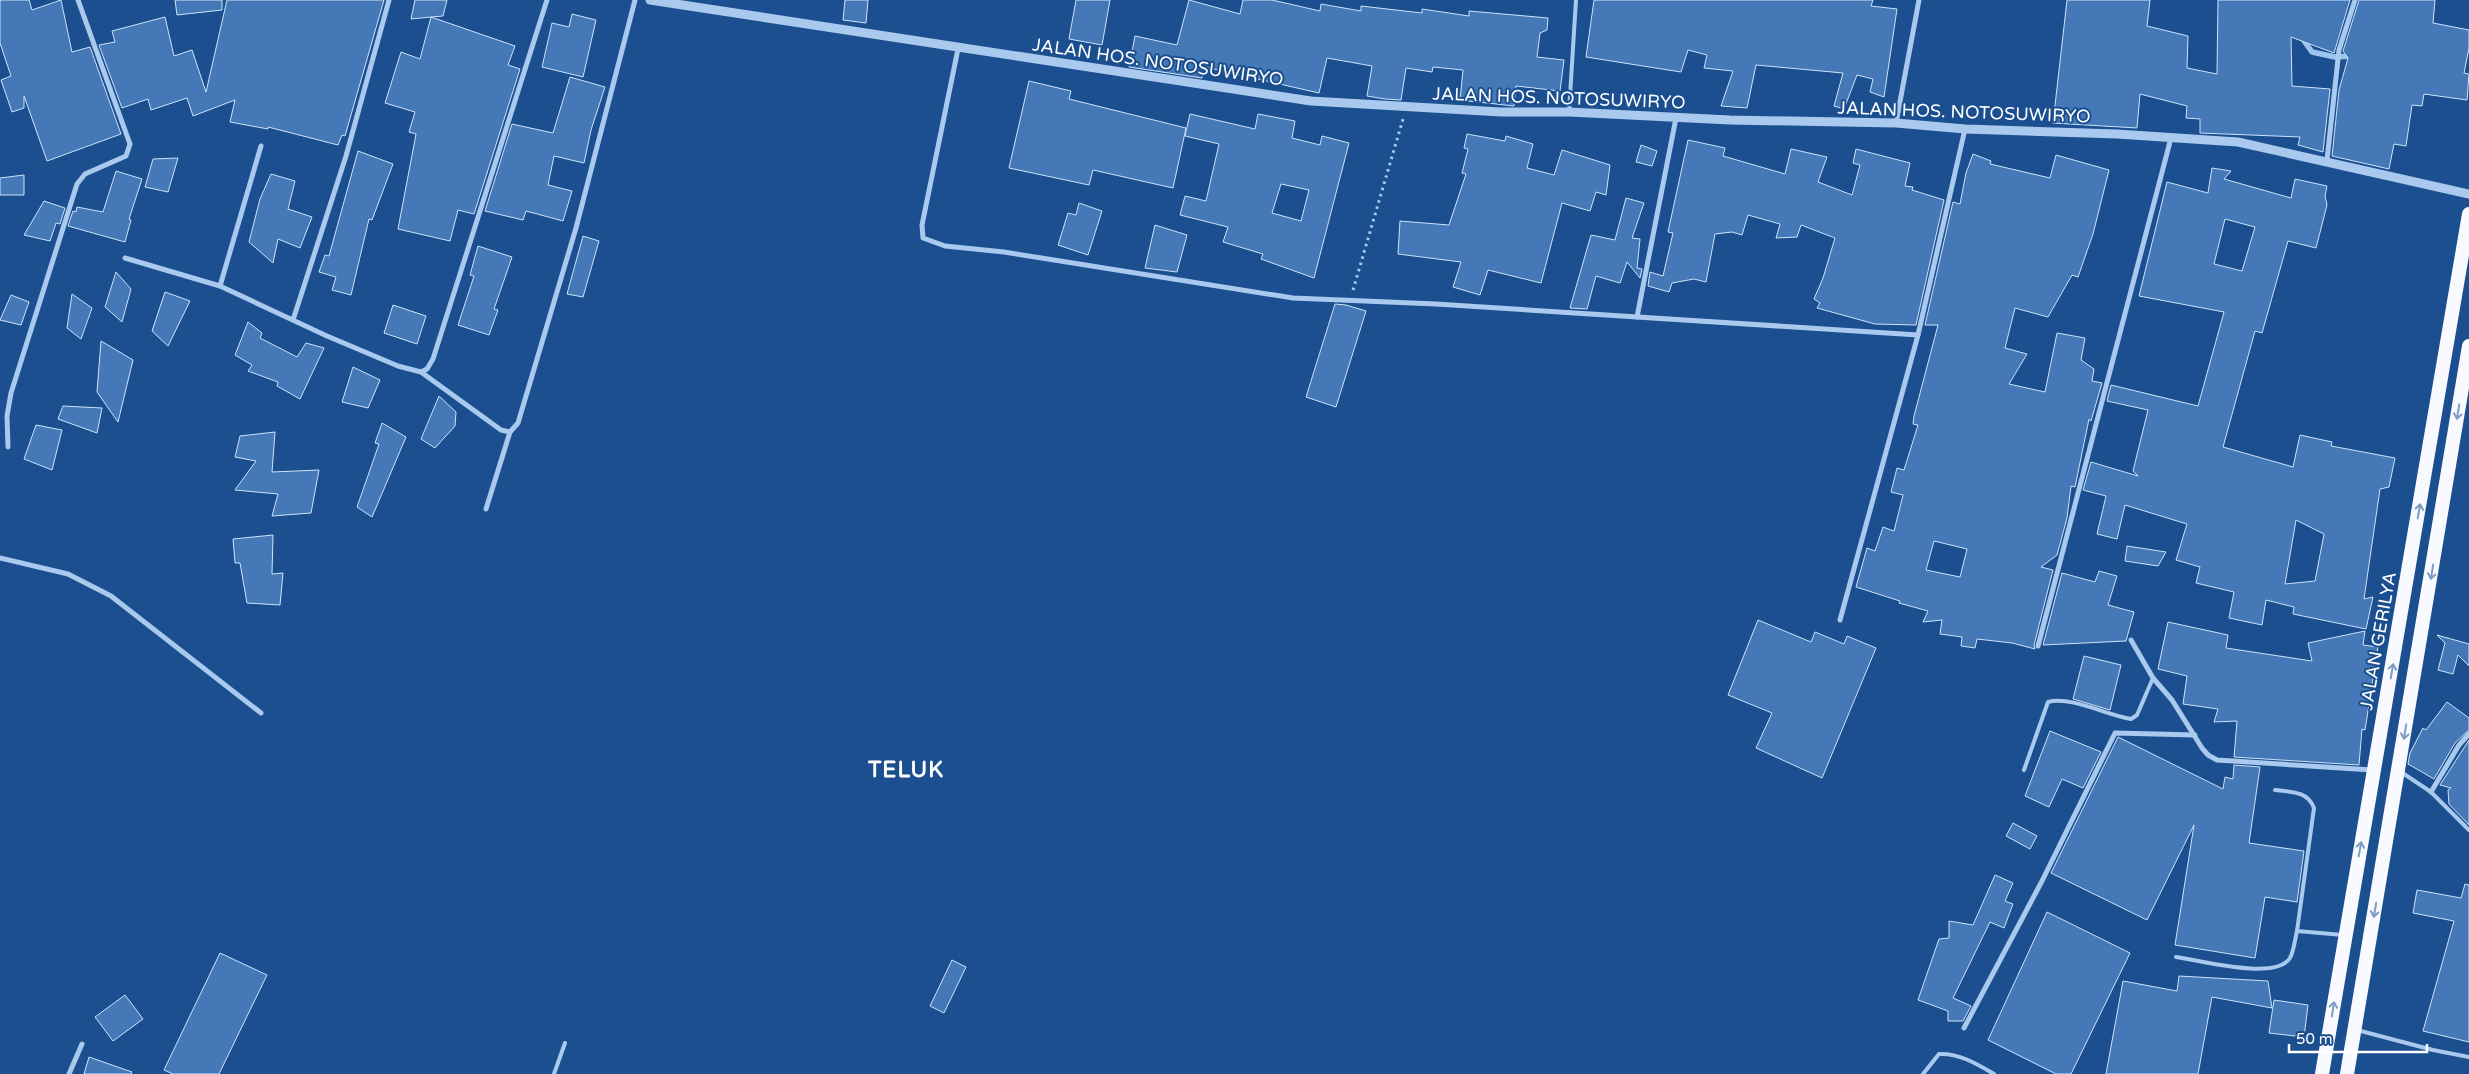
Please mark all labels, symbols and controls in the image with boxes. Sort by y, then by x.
street label: JALAN HOS. NOTOSUWIRYO [1031,33,1285,91]
street label: JALAN HOS. NOTOSUWIRYO [1432,83,1686,113]
street label: JALAN HOS. NOTOSUWIRYO [1837,97,2091,127]
one-way arrow [2453,403,2463,419]
one-way arrow [2415,504,2425,520]
one-way arrow [2426,564,2436,580]
street label: JALAN GERILYA [2355,570,2401,712]
one-way arrow [2387,664,2397,680]
one-way arrow [2400,724,2410,740]
district label: TELUK [867,757,944,783]
one-way arrow [2356,841,2366,857]
one-way arrow [2370,902,2380,918]
one-way arrow [2328,1001,2338,1017]
scale bar [2289,1022,2426,1054]
text: 50 m [2296,1030,2333,1048]

